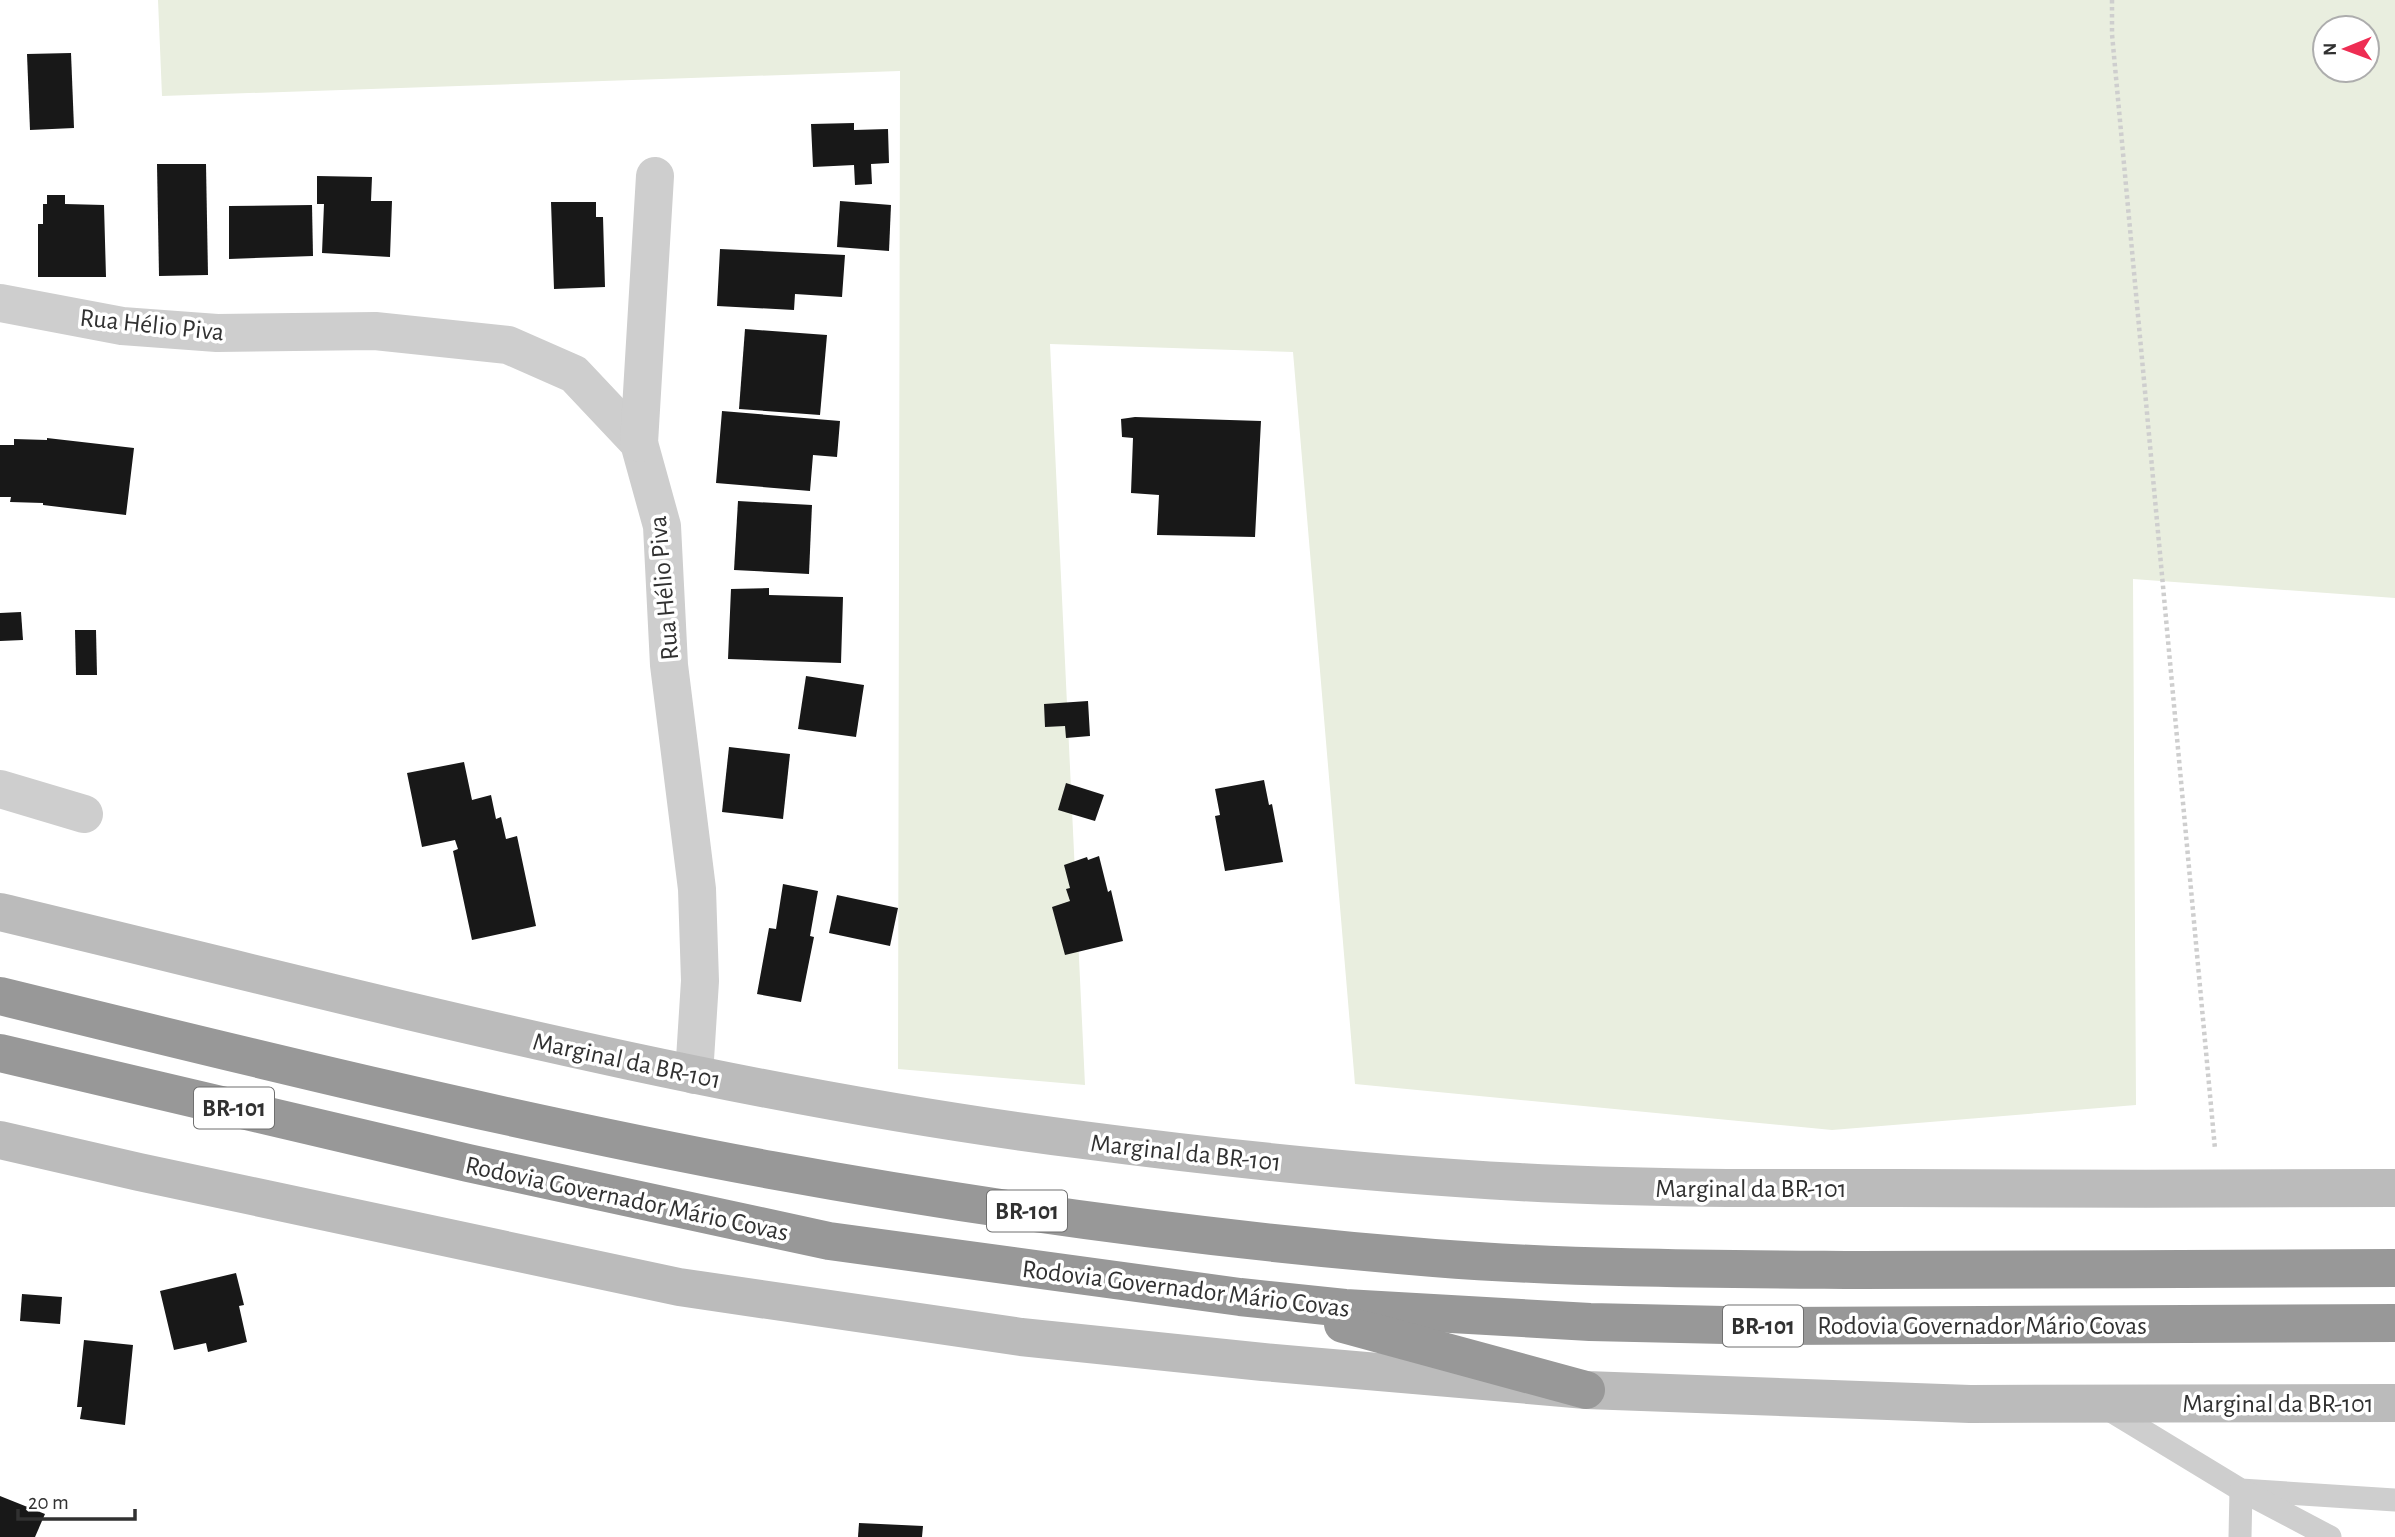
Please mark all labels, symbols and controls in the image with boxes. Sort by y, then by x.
north arrow [2311,14,2381,84]
text: N [2321,42,2340,56]
street label: Rua Hélio Piva [78,304,225,345]
street label: Rua Hélio Piva [645,515,683,661]
street label: Marginal da BR-101 [530,1028,723,1094]
road number: BR-101 [194,1088,274,1128]
street label: Marginal da BR-101 [1089,1130,1282,1176]
street label: Rodovia Governador Mário Covas [463,1152,791,1246]
street label: Marginal da BR-101 [1655,1176,1847,1202]
road number: BR-101 [987,1190,1067,1232]
street label: Rodovia Governador Mário Covas [1021,1256,1351,1322]
road number: BR-101 [1723,1306,1803,1346]
street label: Rodovia Governador Mário Covas [1817,1313,2147,1339]
street label: Marginal da BR-101 [2182,1391,2374,1417]
scale bar [18,1478,135,1522]
text: 20 m [28,1492,69,1513]

